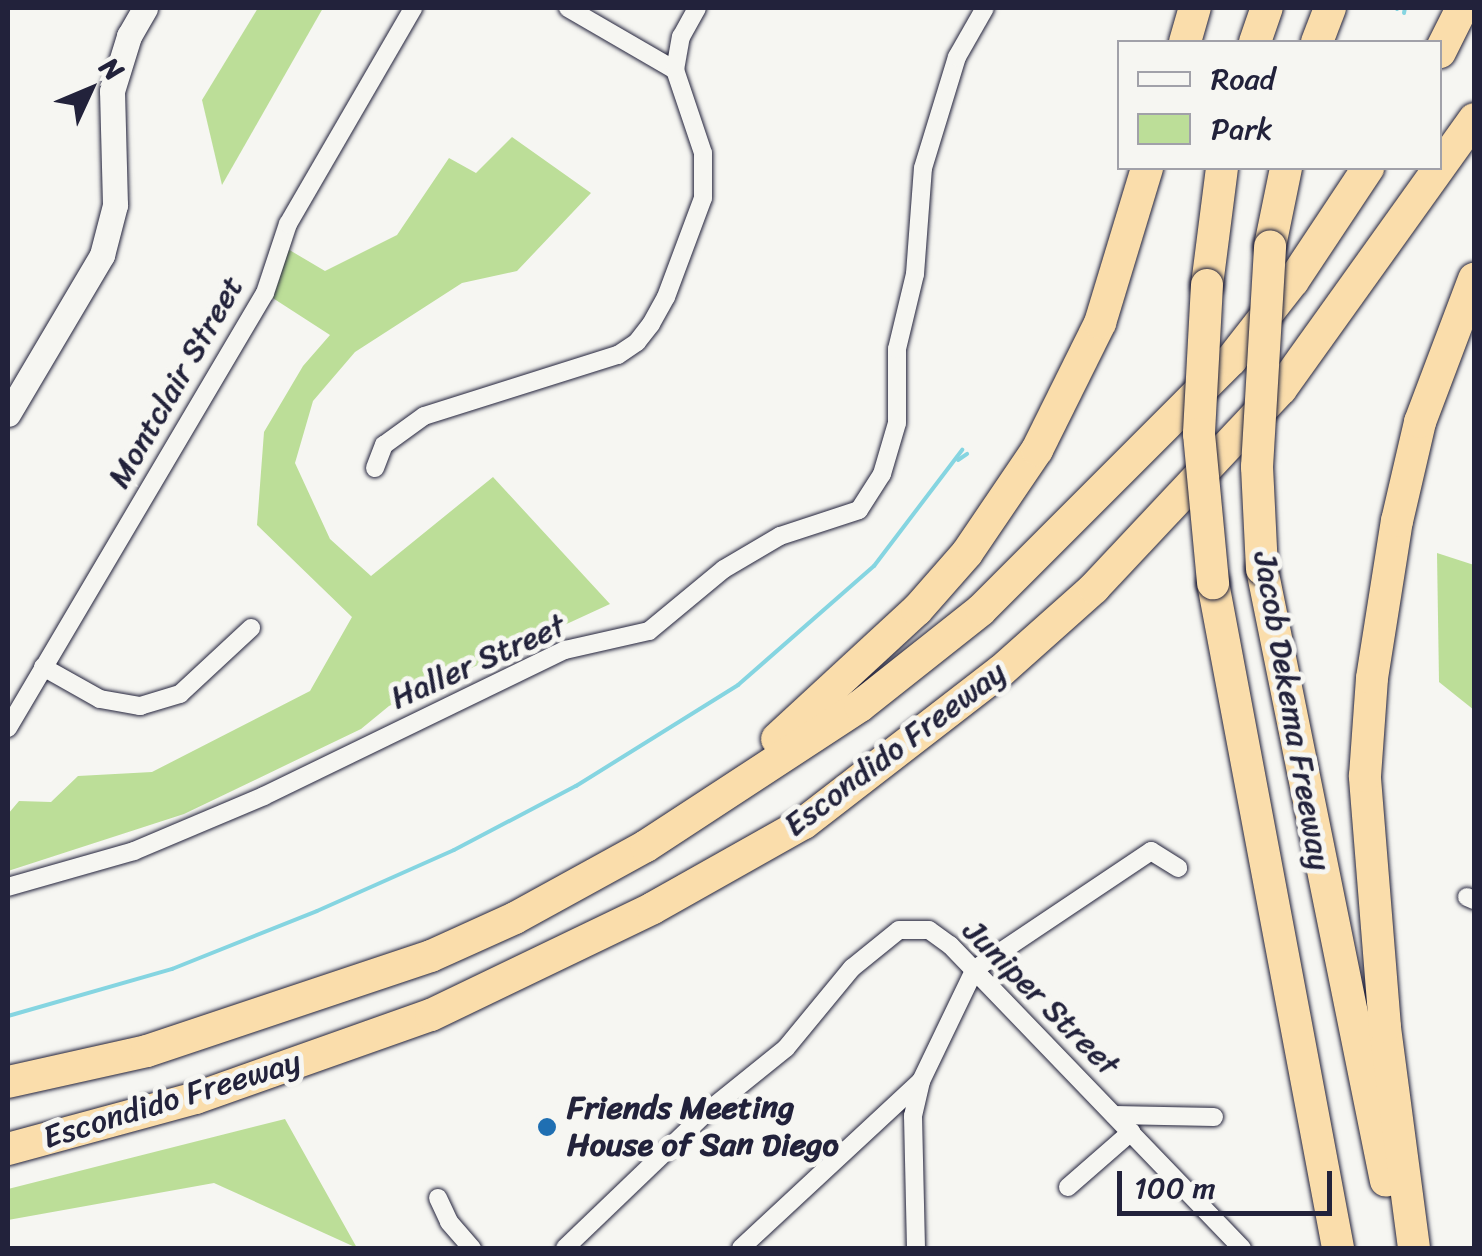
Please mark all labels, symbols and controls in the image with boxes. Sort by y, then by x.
north arrow [40,40,140,140]
legend [1117,40,1442,170]
text: N [88,45,136,93]
text: Road [1211,52,1275,106]
text: Park [1211,102,1273,156]
street label: Montclair Street [100,269,252,495]
street label: Jacob Dekema Freeway [1245,548,1339,874]
street label: Haller Street [384,606,572,718]
street label: Escondido Freeway [777,653,1013,845]
street label: Juniper Street [955,912,1127,1084]
street label: Escondido Freeway [39,1043,305,1157]
place label: Friends Meeting House of San Diego [567,1090,838,1165]
marker: Friends Meeting House of San Diego [536,1116,558,1138]
scale bar [1122,1151,1337,1213]
text: 100 m [1134,1161,1216,1215]

